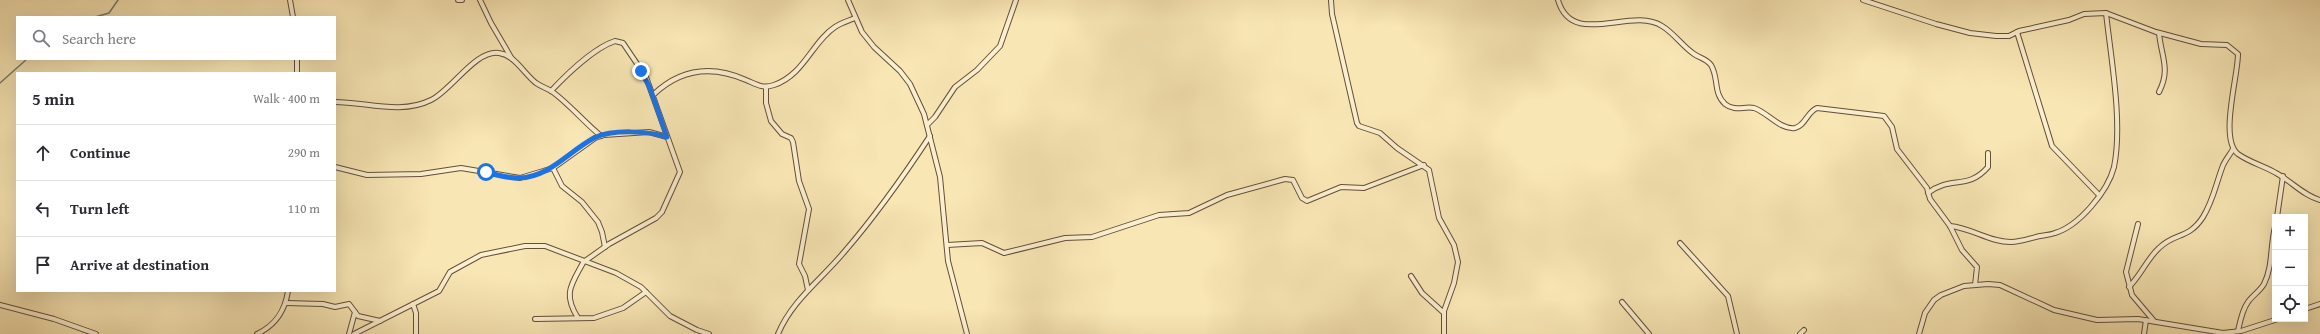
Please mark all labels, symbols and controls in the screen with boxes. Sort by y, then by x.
search box [16,16,336,60]
icon: search [30,27,52,49]
text: Search here [62,28,136,49]
route end [632,62,650,80]
text: 5 min [32,86,74,111]
text: Walk · 400 m [253,89,320,108]
icon: ahead [32,142,54,164]
text: Continue [70,142,131,163]
text: 290 m [288,143,320,162]
route start [477,163,495,181]
icon: left [32,198,54,220]
text: Turn left [70,198,129,219]
text: 110 m [288,199,320,218]
map controls [2272,214,2308,322]
button: + [2272,214,2308,250]
button: − [2272,250,2308,286]
icon: arrive [32,254,54,276]
text: Arrive at destination [70,254,209,275]
button: locate [2272,286,2308,322]

